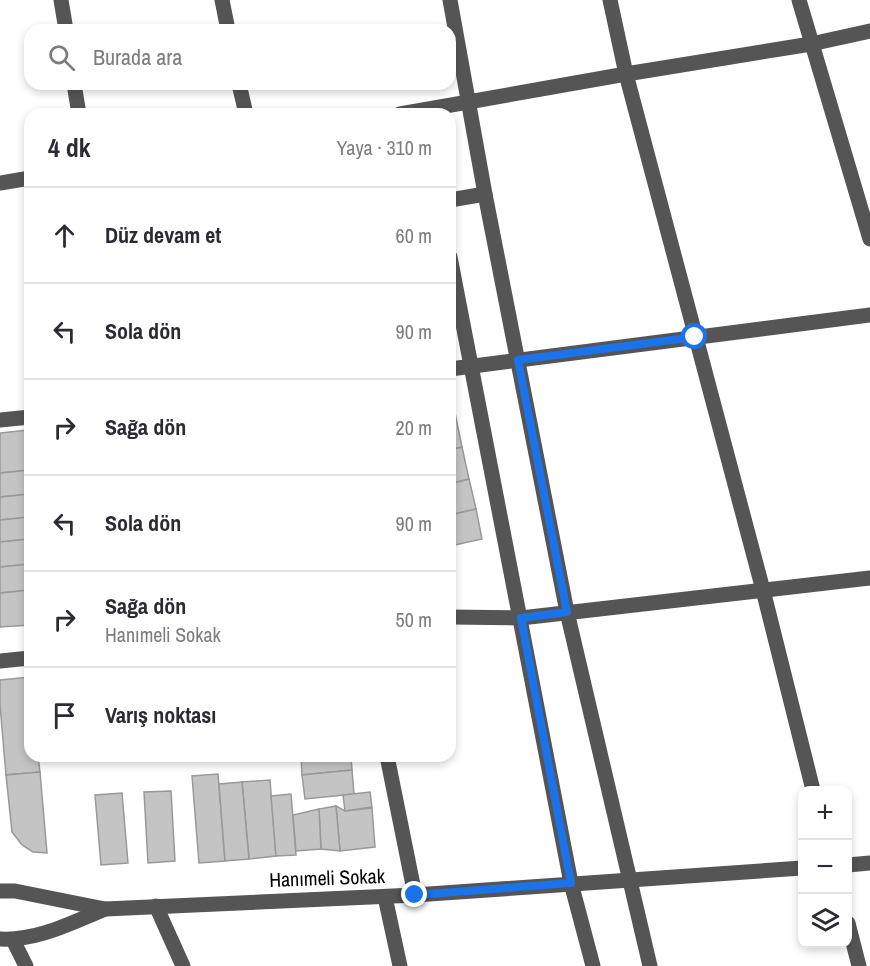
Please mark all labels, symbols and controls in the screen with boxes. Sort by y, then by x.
search box [24,24,456,90]
icon: search [45,41,78,74]
text: Burada ara [93,42,182,72]
text: 4 dk [48,130,91,165]
text: Yaya · 310 m [337,134,432,161]
icon: ahead [48,219,81,252]
text: Düz devam et [105,220,221,250]
text: 60 m [396,222,432,249]
icon: left [48,315,81,348]
text: Sola dön [105,316,181,346]
text: 90 m [396,318,432,345]
route start [681,323,707,349]
icon: right [48,411,81,444]
text: Sağa dön [105,412,186,442]
text: 20 m [396,414,432,441]
icon: left [48,507,81,540]
text: Sola dön [105,508,181,538]
text: 90 m [396,510,432,537]
text: Sağa dön [105,591,186,621]
icon: right [48,603,81,636]
text: 50 m [396,606,432,633]
text: Hanımeli Sokak [105,621,221,648]
icon: arrive [48,699,81,732]
text: Varış noktası [105,700,216,730]
map controls [798,786,852,948]
button: + [798,786,852,840]
button: − [798,840,852,894]
street label: Hanımeli Sokak [269,862,386,893]
route end [401,881,427,907]
button: layers [798,894,852,948]

